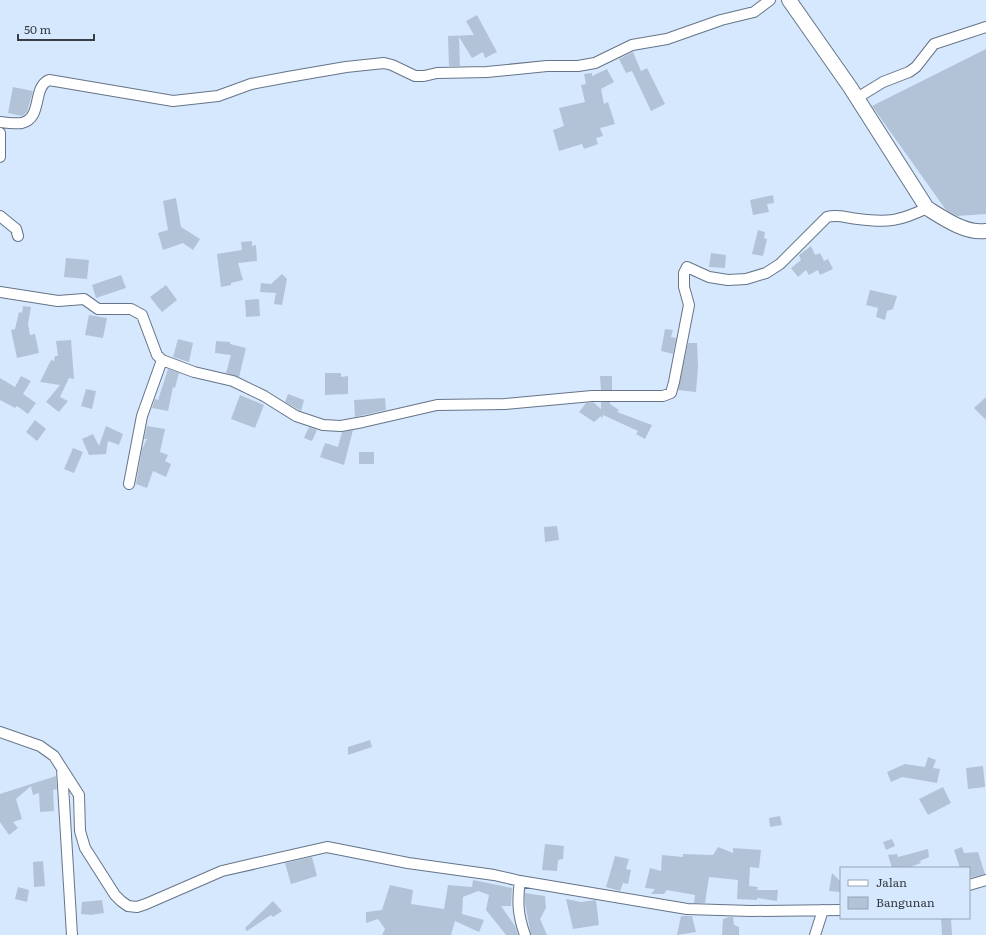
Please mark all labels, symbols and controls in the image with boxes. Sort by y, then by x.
scale bar [18,16,94,42]
text: 50 m [24,20,51,38]
legend [840,867,970,919]
text: Jalan [876,873,907,891]
text: Bangunan [876,893,935,911]

